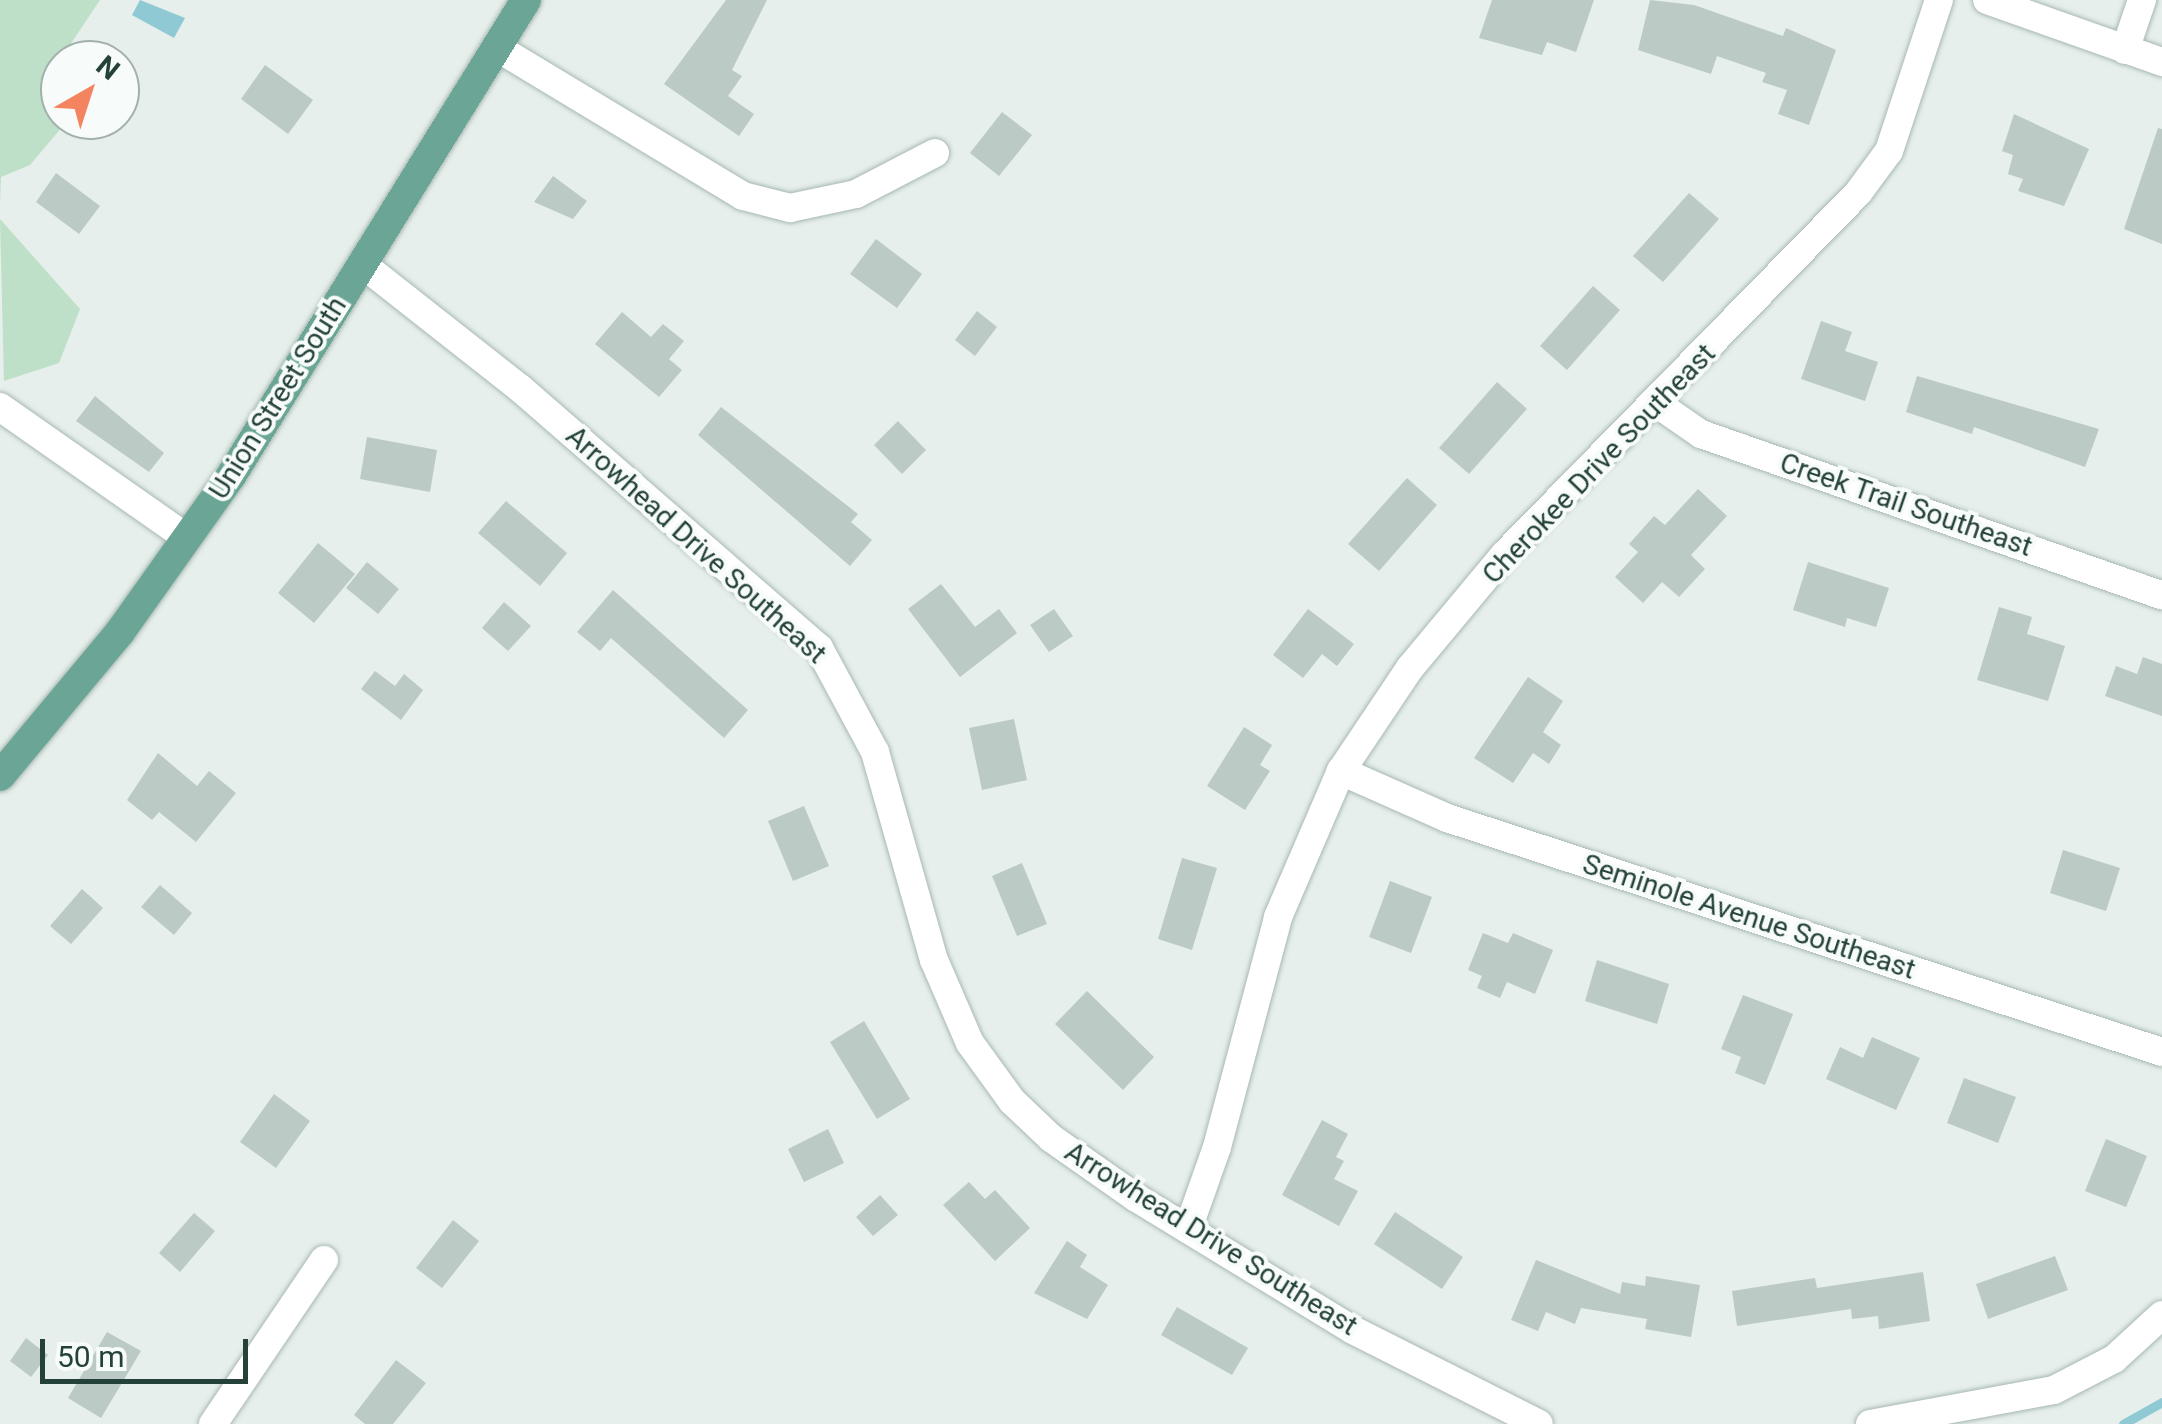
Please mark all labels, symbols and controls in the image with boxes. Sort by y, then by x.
north arrow [40,40,140,140]
text: N [90,49,126,87]
street label: Union Street South [202,291,354,505]
street label: Cherokee Drive Southeast [1476,337,1722,591]
street label: Arrowhead Drive Southeast [559,419,833,671]
street label: Creek Trail Southeast [1775,446,2037,564]
street label: Seminole Avenue Southeast [1578,847,1920,987]
street label: Arrowhead Drive Southeast [1059,1135,1363,1343]
scale bar [45,1319,252,1381]
text: 50 m [57,1339,124,1374]

